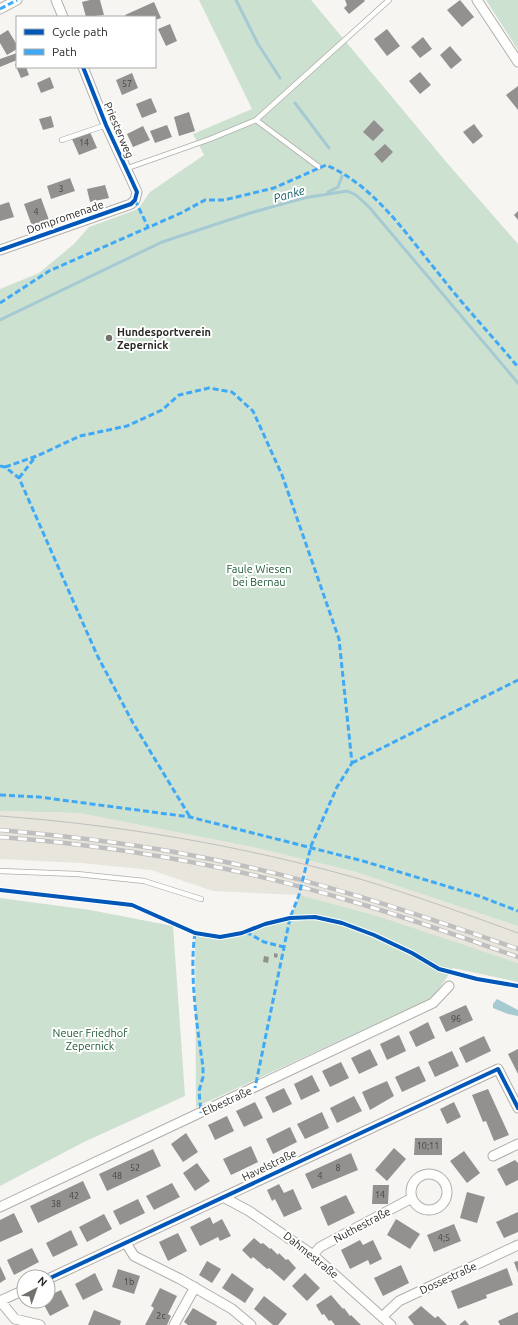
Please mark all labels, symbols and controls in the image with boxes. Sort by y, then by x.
legend [16,16,156,68]
text: Cycle path [52,25,108,38]
text: Path [52,45,77,58]
house number: 57 [122,79,132,89]
street label: Priesterweg [102,100,136,160]
house number: 14 [79,138,89,148]
water label: Panke [272,183,306,205]
house number: 3 [58,184,64,194]
street label: Dompromenade [25,198,105,236]
house number: 4 [33,207,39,217]
place label: Hundesportverein Zepernick [117,326,211,351]
marker: Hundesportverein Zepernick [104,333,114,343]
park label: Faule Wiesen bei Bernau [226,563,292,588]
house number: 96 [451,1014,461,1024]
park label: Neuer Friedhof Zepernick [53,1027,128,1052]
street label: Elbestraße [200,1084,254,1118]
house number: 10;11 [417,1141,439,1151]
street label: Havelstraße [240,1147,298,1183]
house number: 52 [130,1163,140,1173]
house number: 8 [335,1163,341,1173]
house number: 48 [112,1171,122,1181]
house number: 4 [317,1171,323,1181]
house number: 14 [375,1190,385,1200]
house number: 42 [69,1191,79,1201]
house number: 38 [51,1199,61,1209]
street label: Nuthestraße [332,1205,392,1245]
street label: Dahmestraße [281,1229,341,1281]
house number: 4;5 [438,1233,450,1243]
street label: Dossestraße [418,1260,478,1296]
north arrow [16,1269,56,1309]
text: N [36,1274,50,1289]
house number: 1b [124,1277,134,1287]
house number: 2c [156,1311,166,1321]

